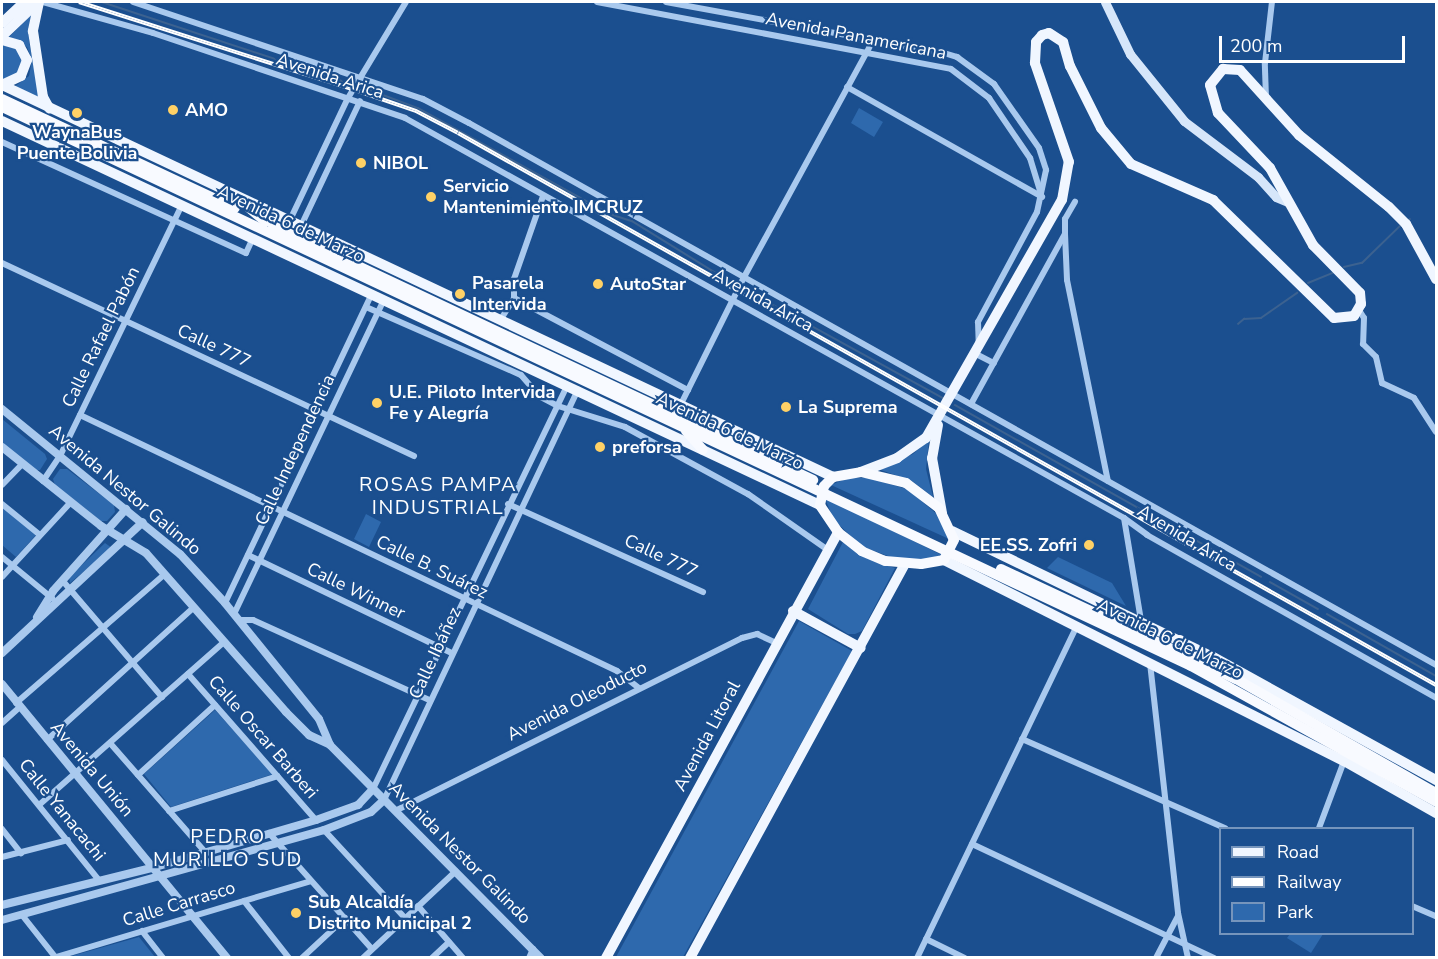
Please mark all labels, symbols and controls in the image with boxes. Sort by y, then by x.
street label: Avenida Panamericana [764,8,948,64]
scale bar [1222,24,1408,62]
text: 200 m [1230,34,1282,58]
street label: Avenida Arica [273,48,387,104]
place label: AMO [185,99,228,121]
marker: AMO [166,103,180,117]
marker: WaynaBus Puente Bolivia [70,106,84,120]
place label: WaynaBus Puente Bolivia [17,122,137,164]
place label: NIBOL [373,152,428,174]
marker: NIBOL [354,156,368,170]
place label: Servicio Mantenimiento IMCRUZ [443,176,643,219]
street label: Avenida 6 de Marzo [214,180,368,268]
marker: Servicio Mantenimiento IMCRUZ [424,190,438,204]
street label: Calle Rafael Pabón [58,263,144,411]
street label: Avenida Arica [709,263,817,337]
place label: Pasarela Intervida [472,273,546,316]
place label: AutoStar [610,273,686,295]
marker: AutoStar [591,277,605,291]
marker: Pasarela Intervida [453,287,467,301]
street label: Calle 777 [174,320,254,372]
street label: Calle Independencia [251,371,339,529]
place label: U.E. Piloto Intervida Fe y Alegría [389,382,555,424]
street label: Avenida 6 de Marzo [653,387,807,475]
marker: U.E. Piloto Intervida Fe y Alegría [370,396,384,410]
place label: La Suprema [798,396,898,418]
marker: La Suprema [779,400,793,414]
street label: Avenida Nestor Galindo [45,420,205,560]
place label: preforsa [612,436,682,458]
marker: preforsa [593,440,607,454]
district label: ROSAS PAMPA INDUSTRIAL [359,473,517,520]
street label: Avenida Arica [1133,500,1241,576]
street label: Calle 777 [621,530,701,582]
street label: Calle B. Suárez [373,531,491,603]
place label: EE.SS. Zofri [980,534,1077,556]
marker: EE.SS. Zofri [1082,538,1096,552]
street label: Calle Winner [303,558,409,624]
street label: Avenida 6 de Marzo [1093,594,1247,684]
street label: Calle Ibáñez [404,604,466,702]
street label: Avenida Oleoducto [503,656,651,746]
street label: Calle Oscar Barberi [204,671,322,803]
street label: Avenida Litoral [669,677,745,795]
street label: Avenida Unión [46,717,138,821]
street label: Calle Yanacachi [14,755,110,865]
street label: Avenida Nestor Galindo [384,777,536,929]
district label: PEDRO MURILLO SUD [153,825,303,872]
legend [1219,827,1414,935]
text: Road [1277,840,1319,864]
text: Railway [1277,870,1342,894]
street label: Calle Carrasco [120,877,238,931]
place label: Sub Alcaldía Distrito Municipal 2 [308,892,472,934]
text: Park [1277,900,1313,924]
marker: Sub Alcaldía Distrito Municipal 2 [289,906,303,920]

